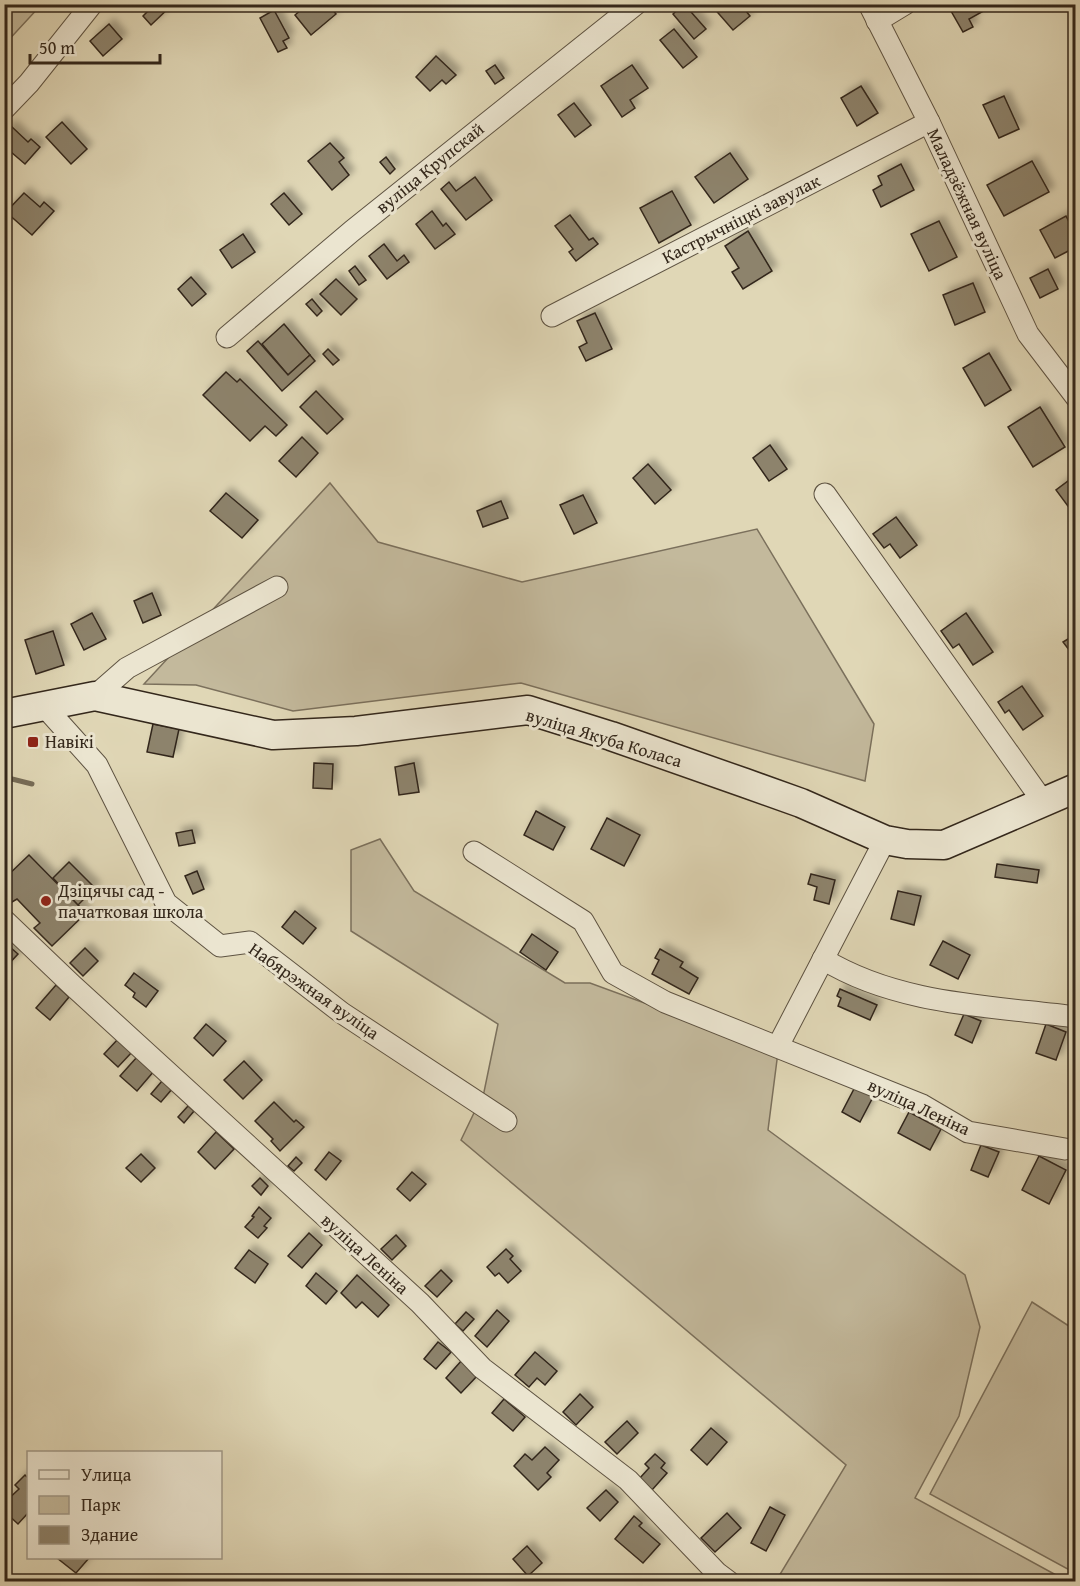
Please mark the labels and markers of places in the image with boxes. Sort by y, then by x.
place label: Навікі [45,728,94,755]
marker: Навікі [26,735,40,749]
place label: Дзіцячы сад - пачатковая школа [57,877,204,925]
marker: Дзіцячы сад - пачатковая школа [39,894,53,908]

